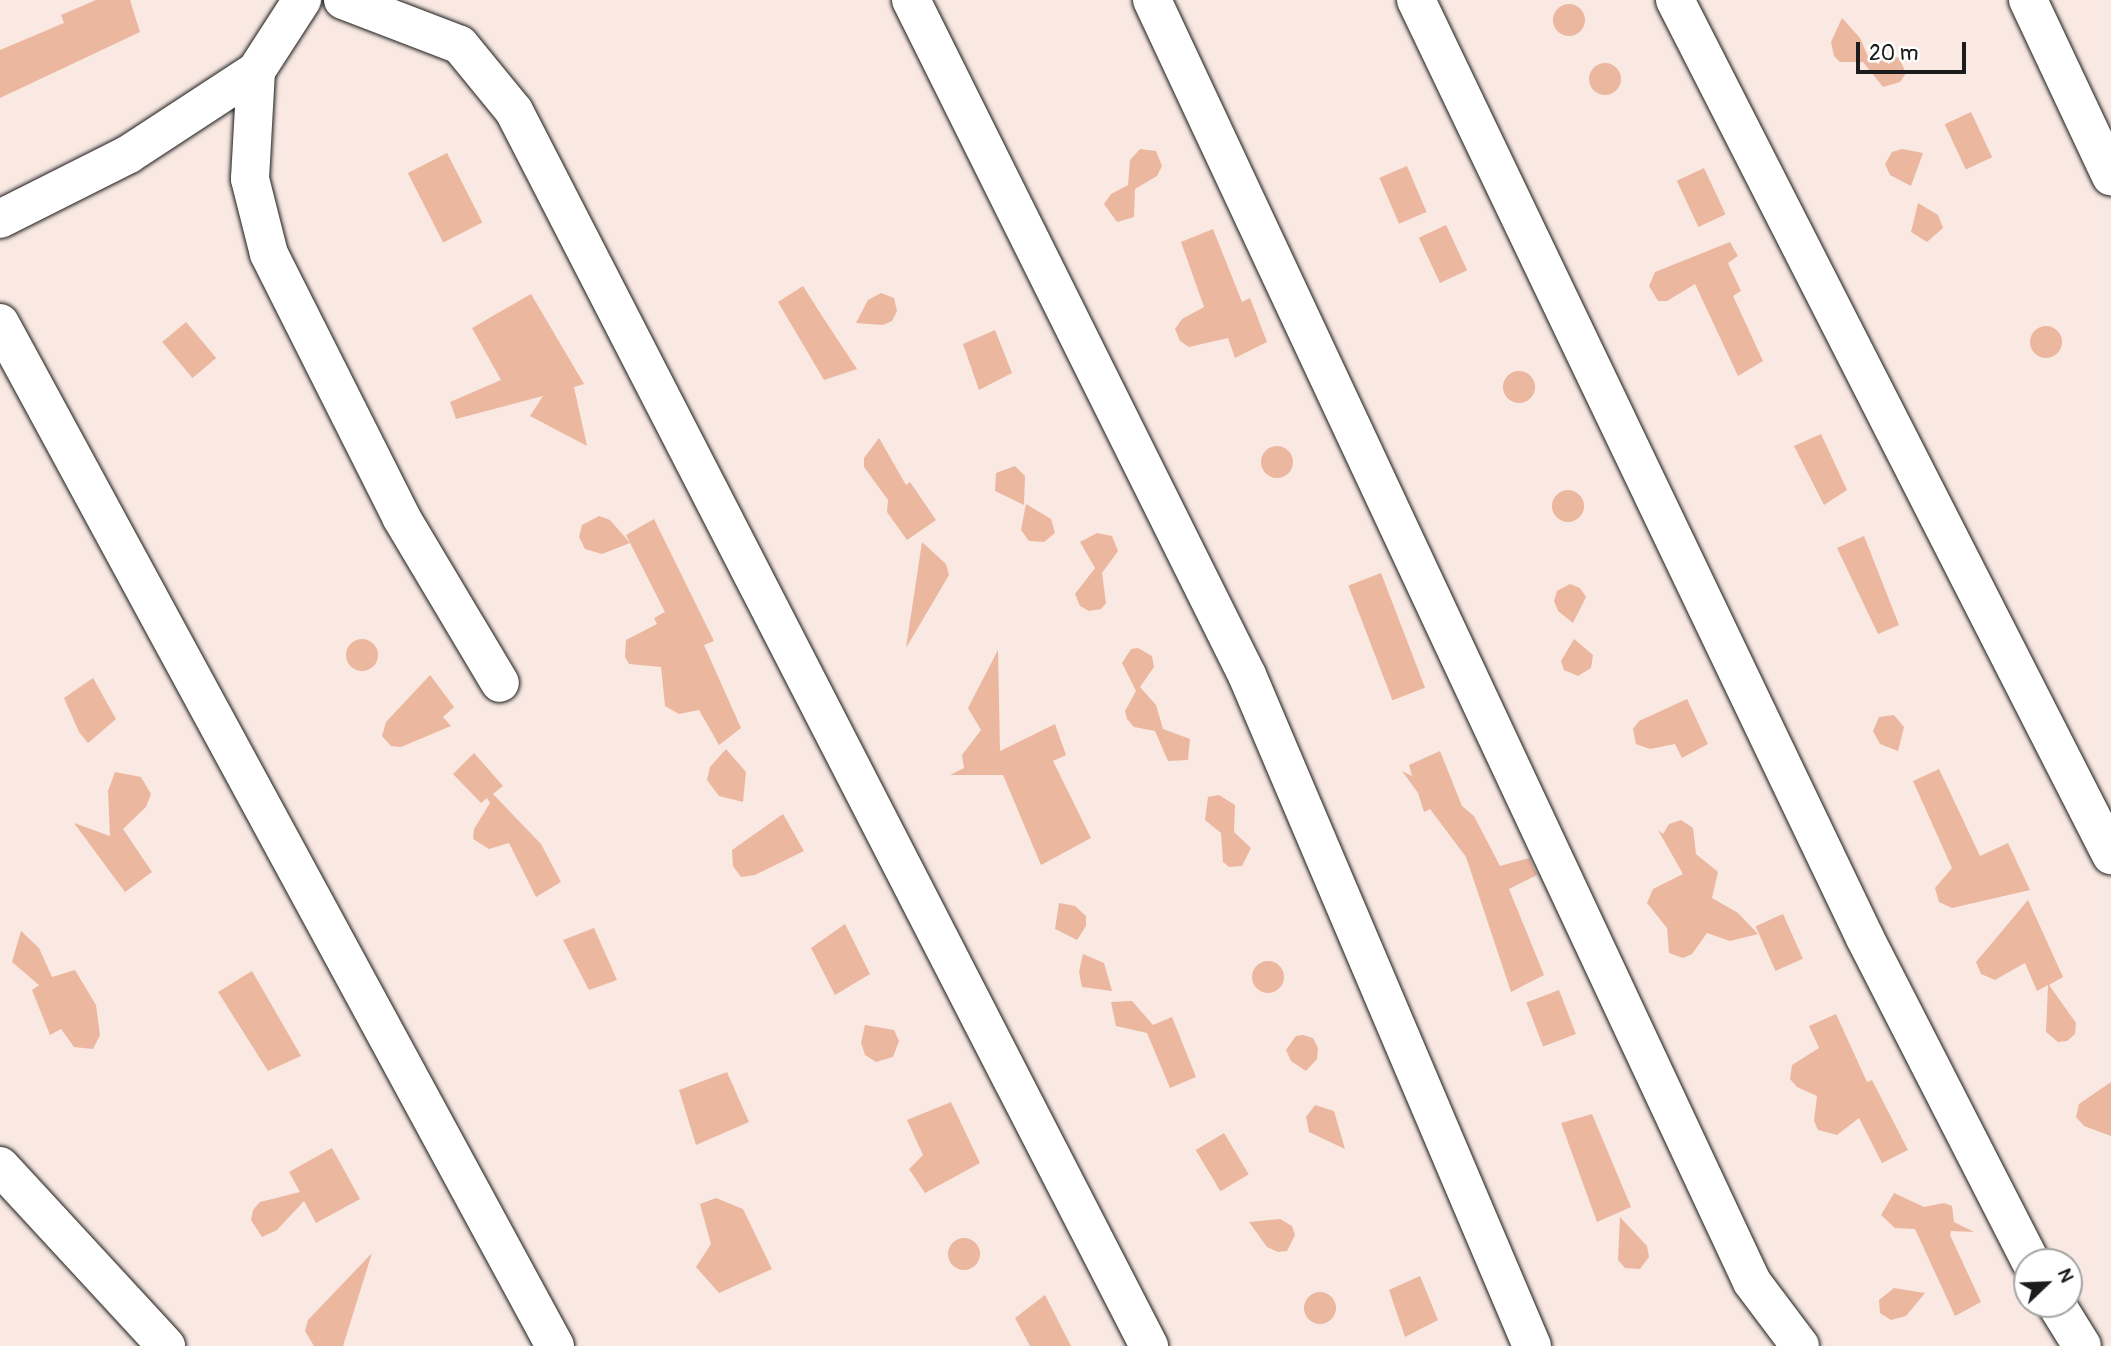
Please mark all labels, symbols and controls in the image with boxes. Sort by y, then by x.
scale bar [1859,28,1969,72]
text: 20 m [1869,40,1918,67]
north arrow [2013,1248,2083,1318]
text: N [2052,1265,2079,1286]

